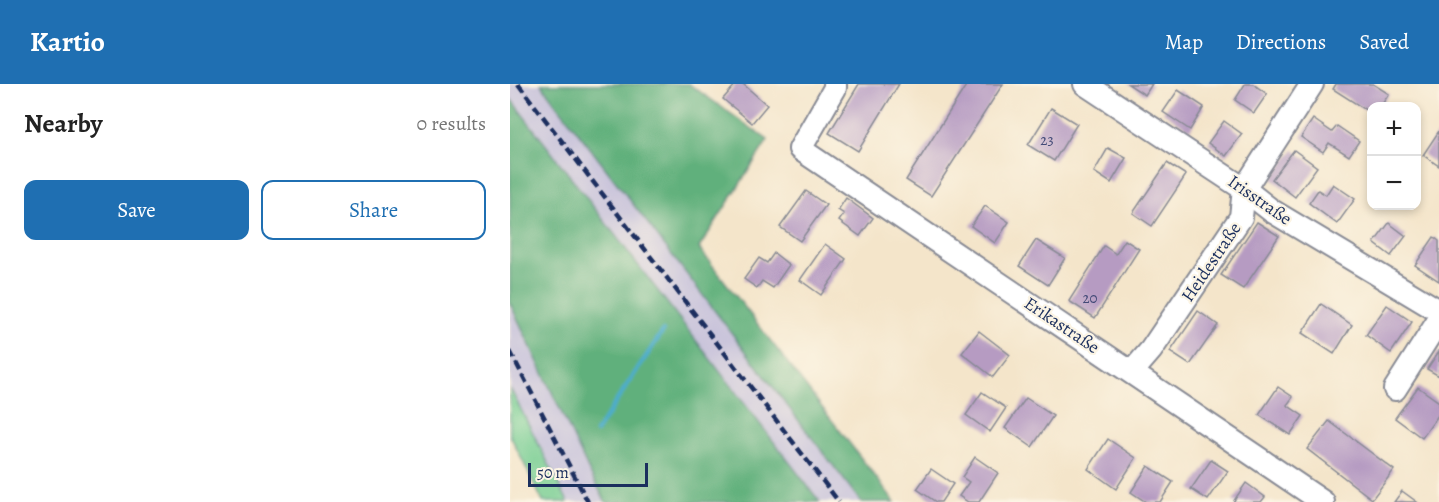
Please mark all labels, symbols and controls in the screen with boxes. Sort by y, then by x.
text: Kartio [30,23,105,61]
text: Map [1165,28,1203,56]
text: Directions [1236,28,1326,56]
text: Saved [1359,28,1409,56]
map controls [1367,102,1421,210]
button: + [1367,102,1421,156]
text: Nearby [24,106,103,141]
text: 0 results [417,110,486,137]
house number: 23 [1040,130,1054,150]
button: − [1367,156,1421,210]
street label: Irisstraße [1223,169,1297,231]
button: Save [24,180,249,240]
button: Share [261,180,486,240]
street label: Heidestraße [1176,218,1246,306]
house number: 20 [1082,288,1098,308]
street label: Erikastraße [1020,291,1104,359]
scale bar [528,460,648,488]
text: 50 m [537,462,569,484]

